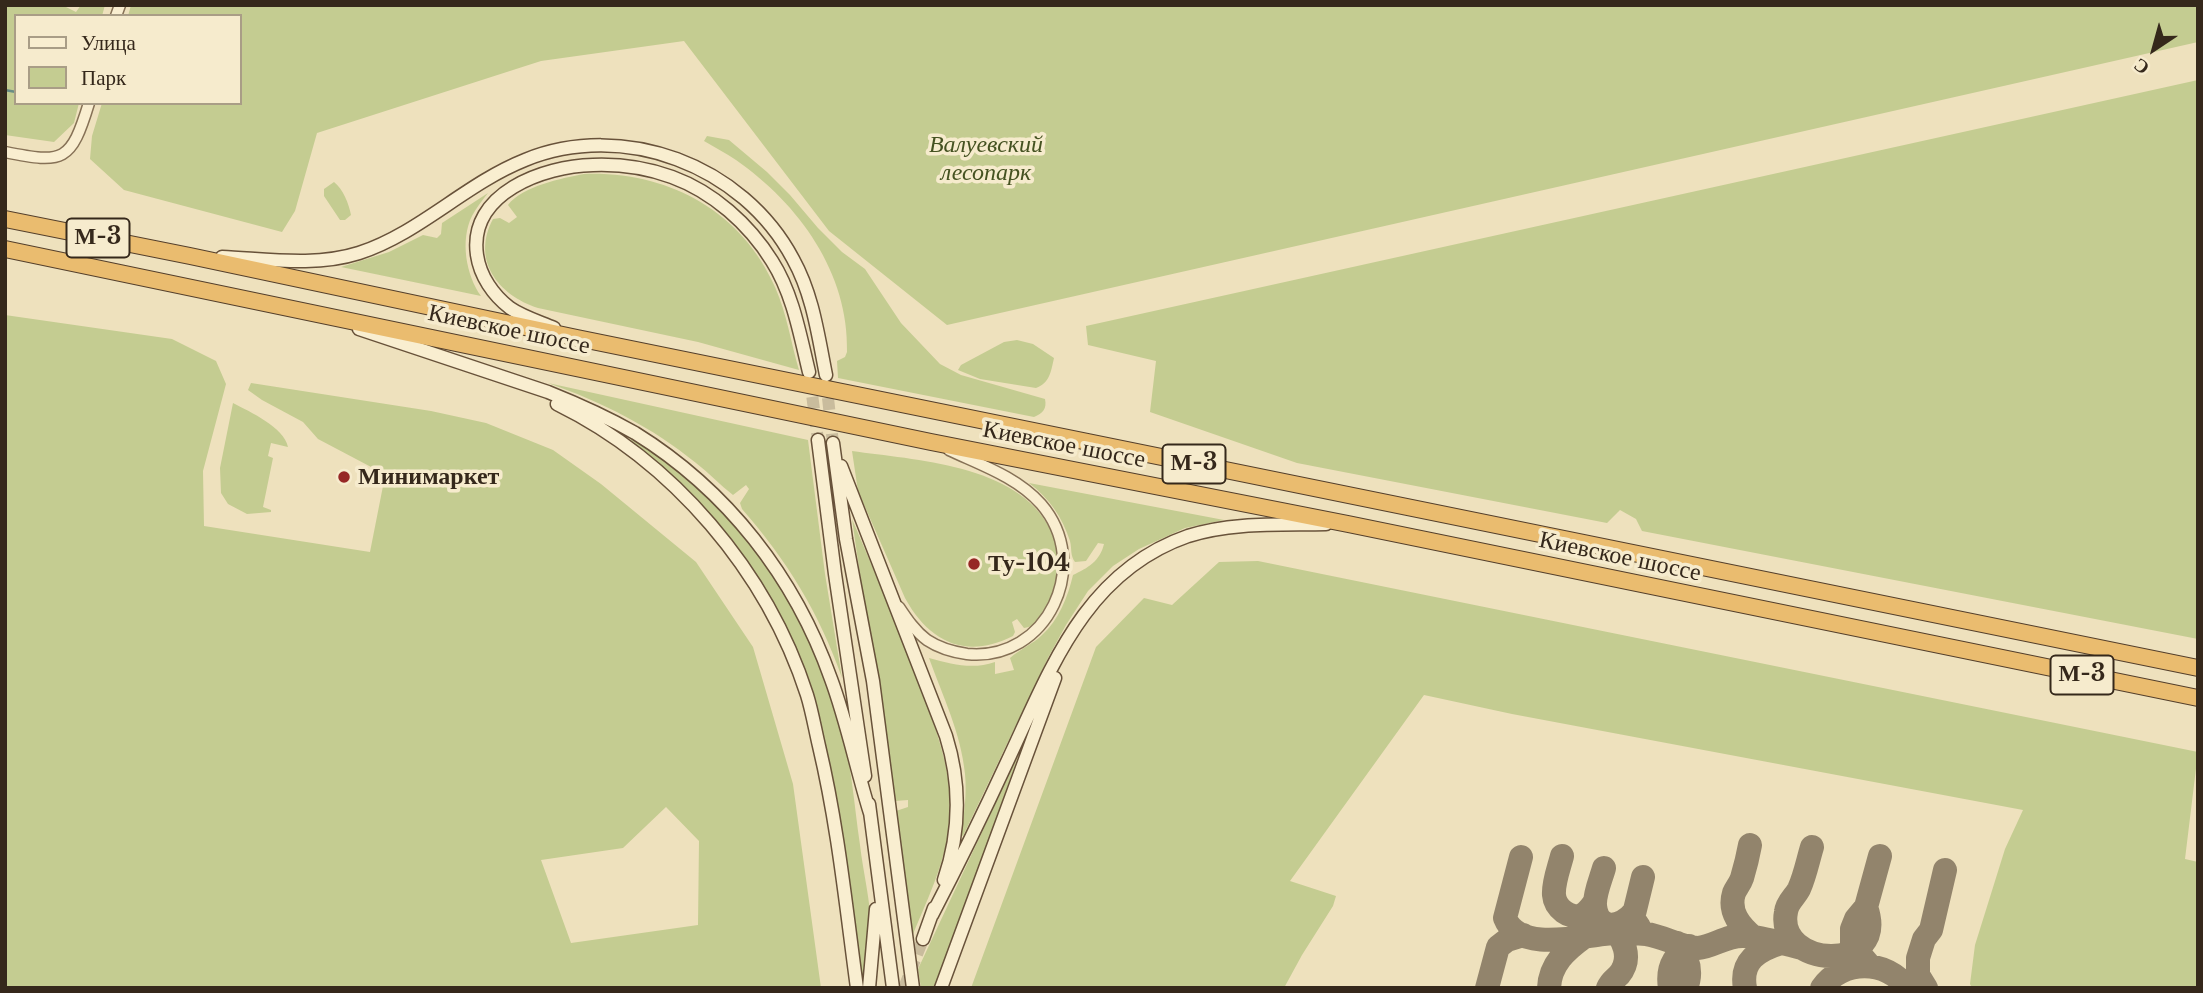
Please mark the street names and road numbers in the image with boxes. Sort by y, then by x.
road number: М-3 [66,218,130,258]
street label: Киевское шоссе [425,299,593,361]
street label: Киевское шоссе [980,415,1148,475]
road number: М-3 [1162,445,1226,484]
street label: Киевское шоссе [1536,526,1704,588]
road number: М-3 [2050,656,2114,694]

